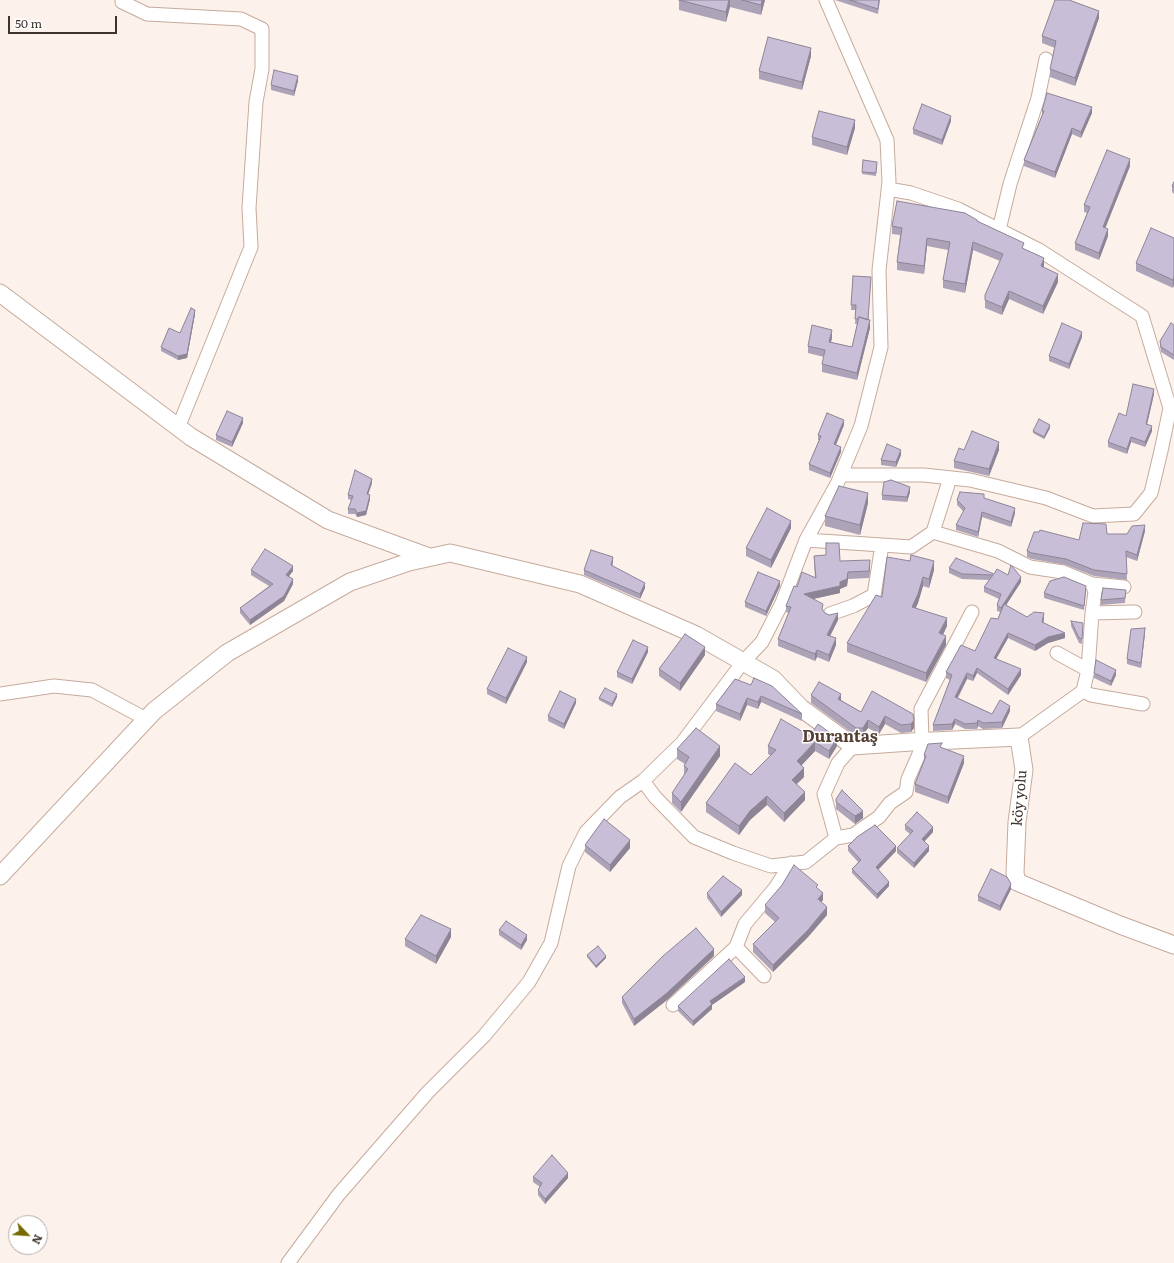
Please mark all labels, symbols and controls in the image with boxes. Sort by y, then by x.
scale bar [10,8,119,34]
text: 50 m [15,14,42,32]
district label: Durantaş [802,727,878,747]
street label: köy yolu [1009,769,1031,827]
north arrow [8,1215,48,1255]
text: N [29,1232,47,1247]

